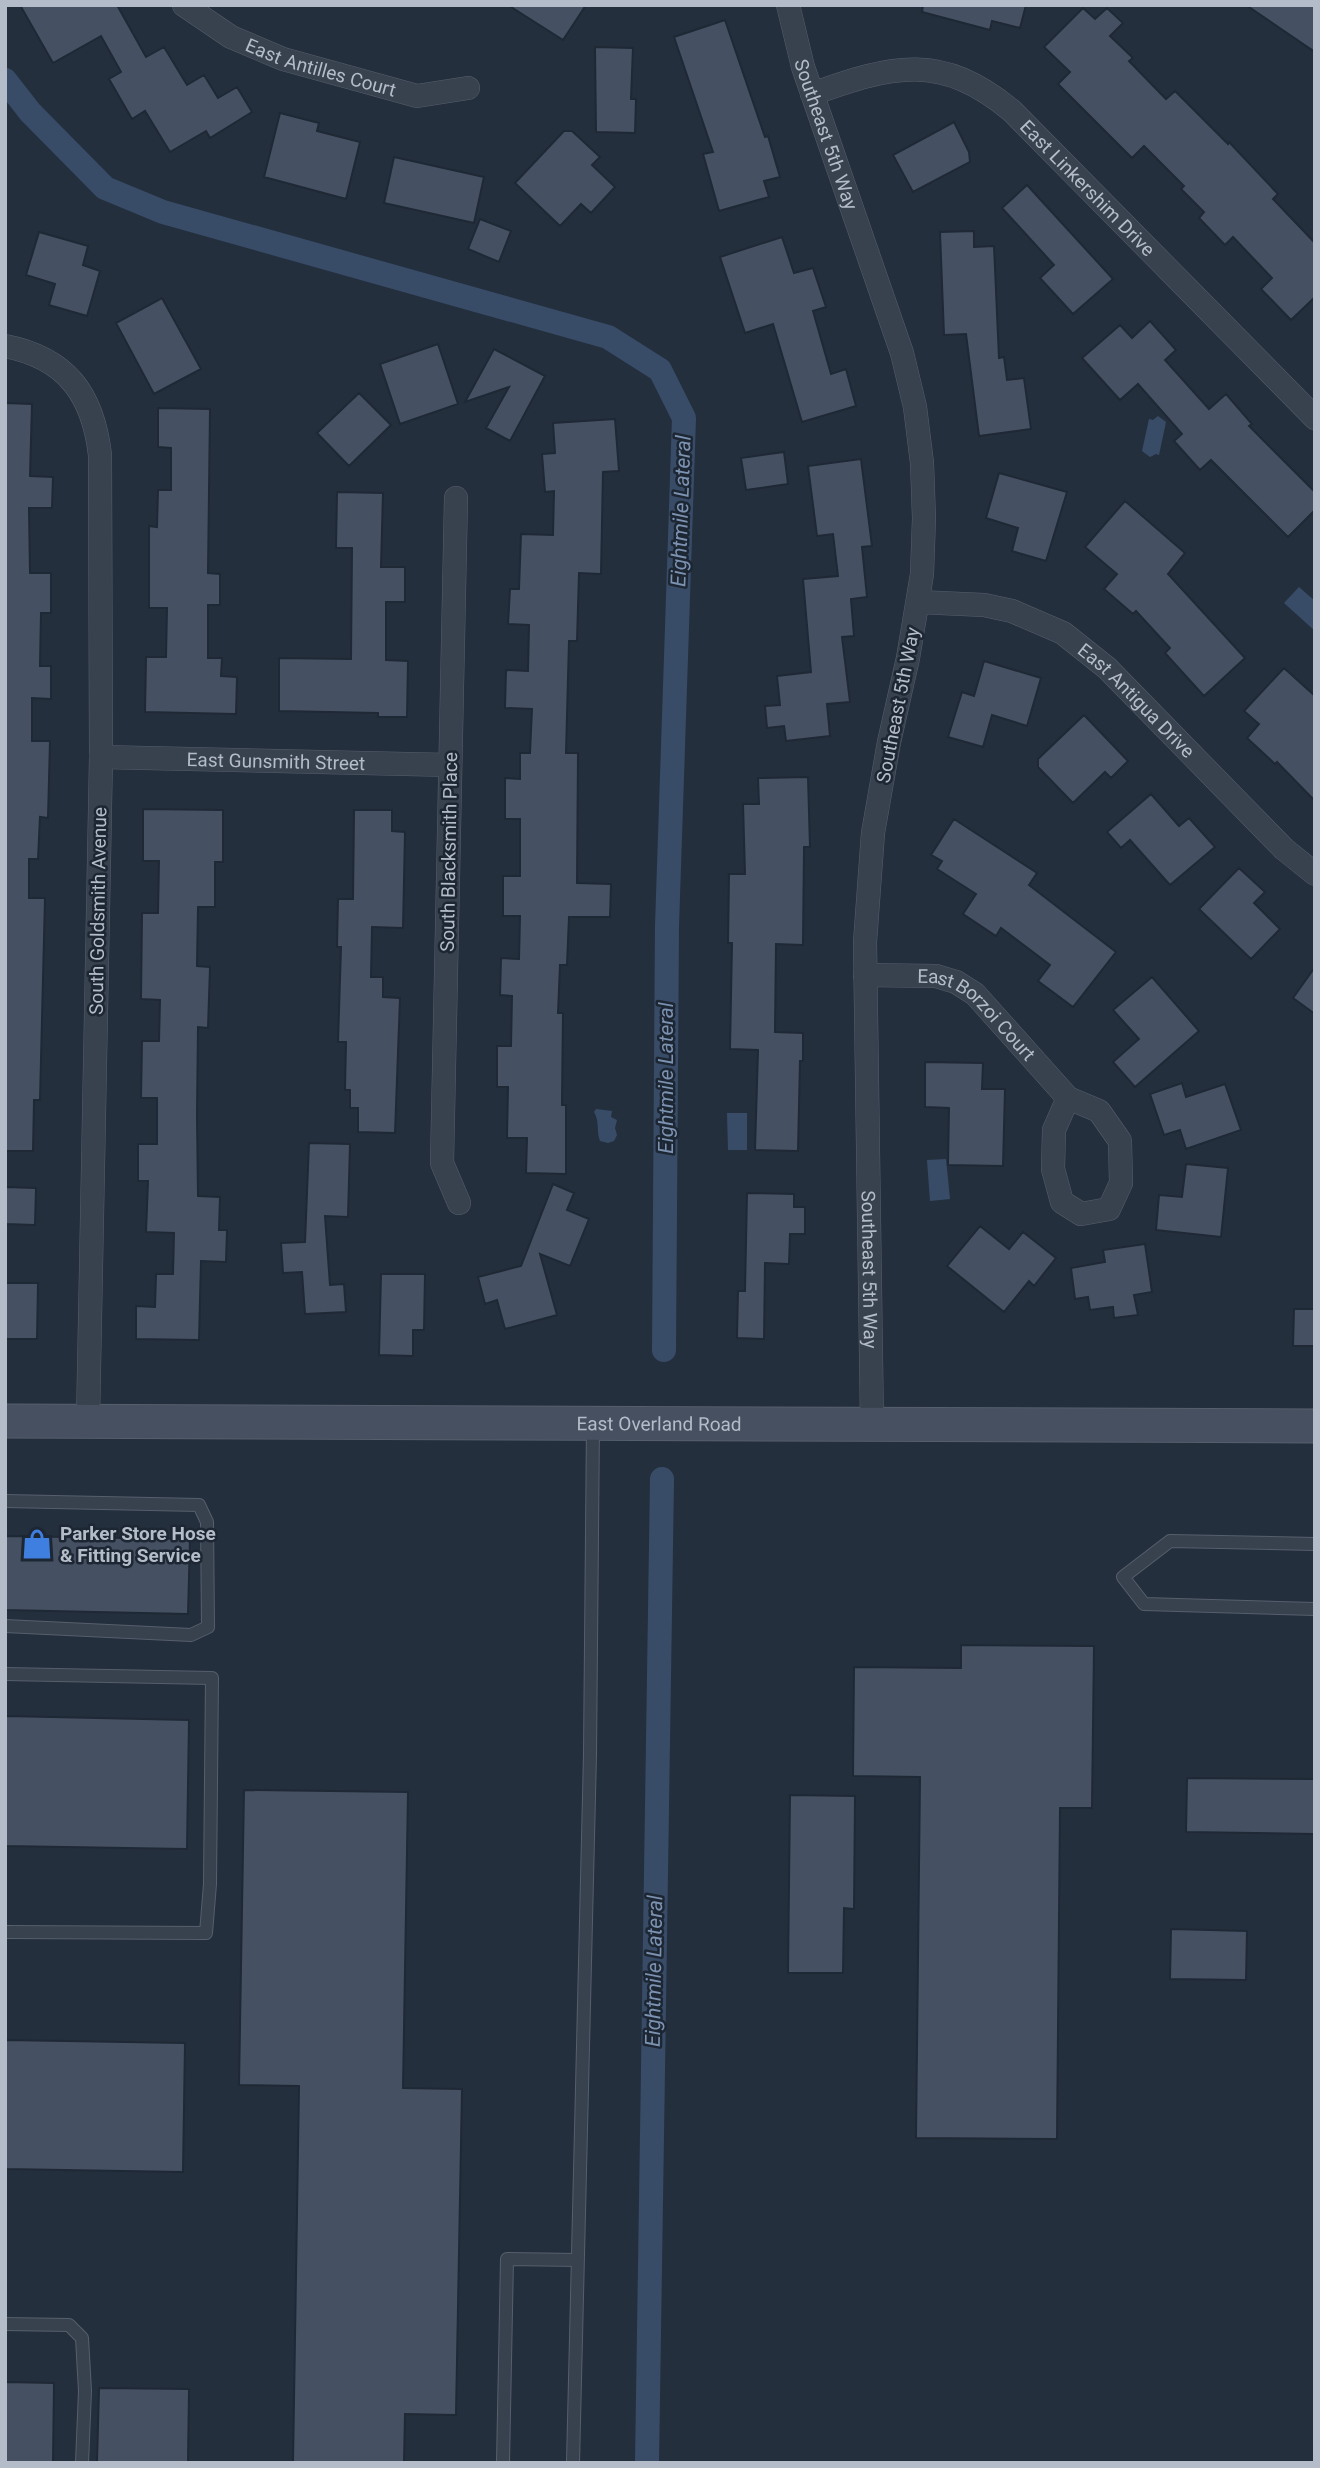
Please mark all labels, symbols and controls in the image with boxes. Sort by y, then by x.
street label: East Antilles Court [242,33,399,101]
street label: Southeast 5th Way [790,57,863,213]
street label: East Linkershim Drive [1016,115,1160,261]
water label: Eightmile Lateral [666,434,696,587]
street label: Southeast 5th Way [872,625,924,785]
street label: East Antigua Drive [1073,638,1200,762]
street label: East Gunsmith Street [186,747,365,775]
street label: South Blacksmith Place [436,752,462,952]
street label: South Goldsmith Avenue [85,807,111,1015]
street label: East Borzoi Court [917,964,1040,1065]
water label: Eightmile Lateral [654,1001,678,1154]
street label: Southeast 5th Way [857,1190,882,1349]
street label: East Overland Road [576,1412,742,1435]
place label: Parker Store Hose & Fitting Service [60,1522,216,1567]
shop icon: Parker Store Hose & Fitting Service [20,1527,54,1561]
water label: Eightmile Lateral [641,1894,667,2047]

